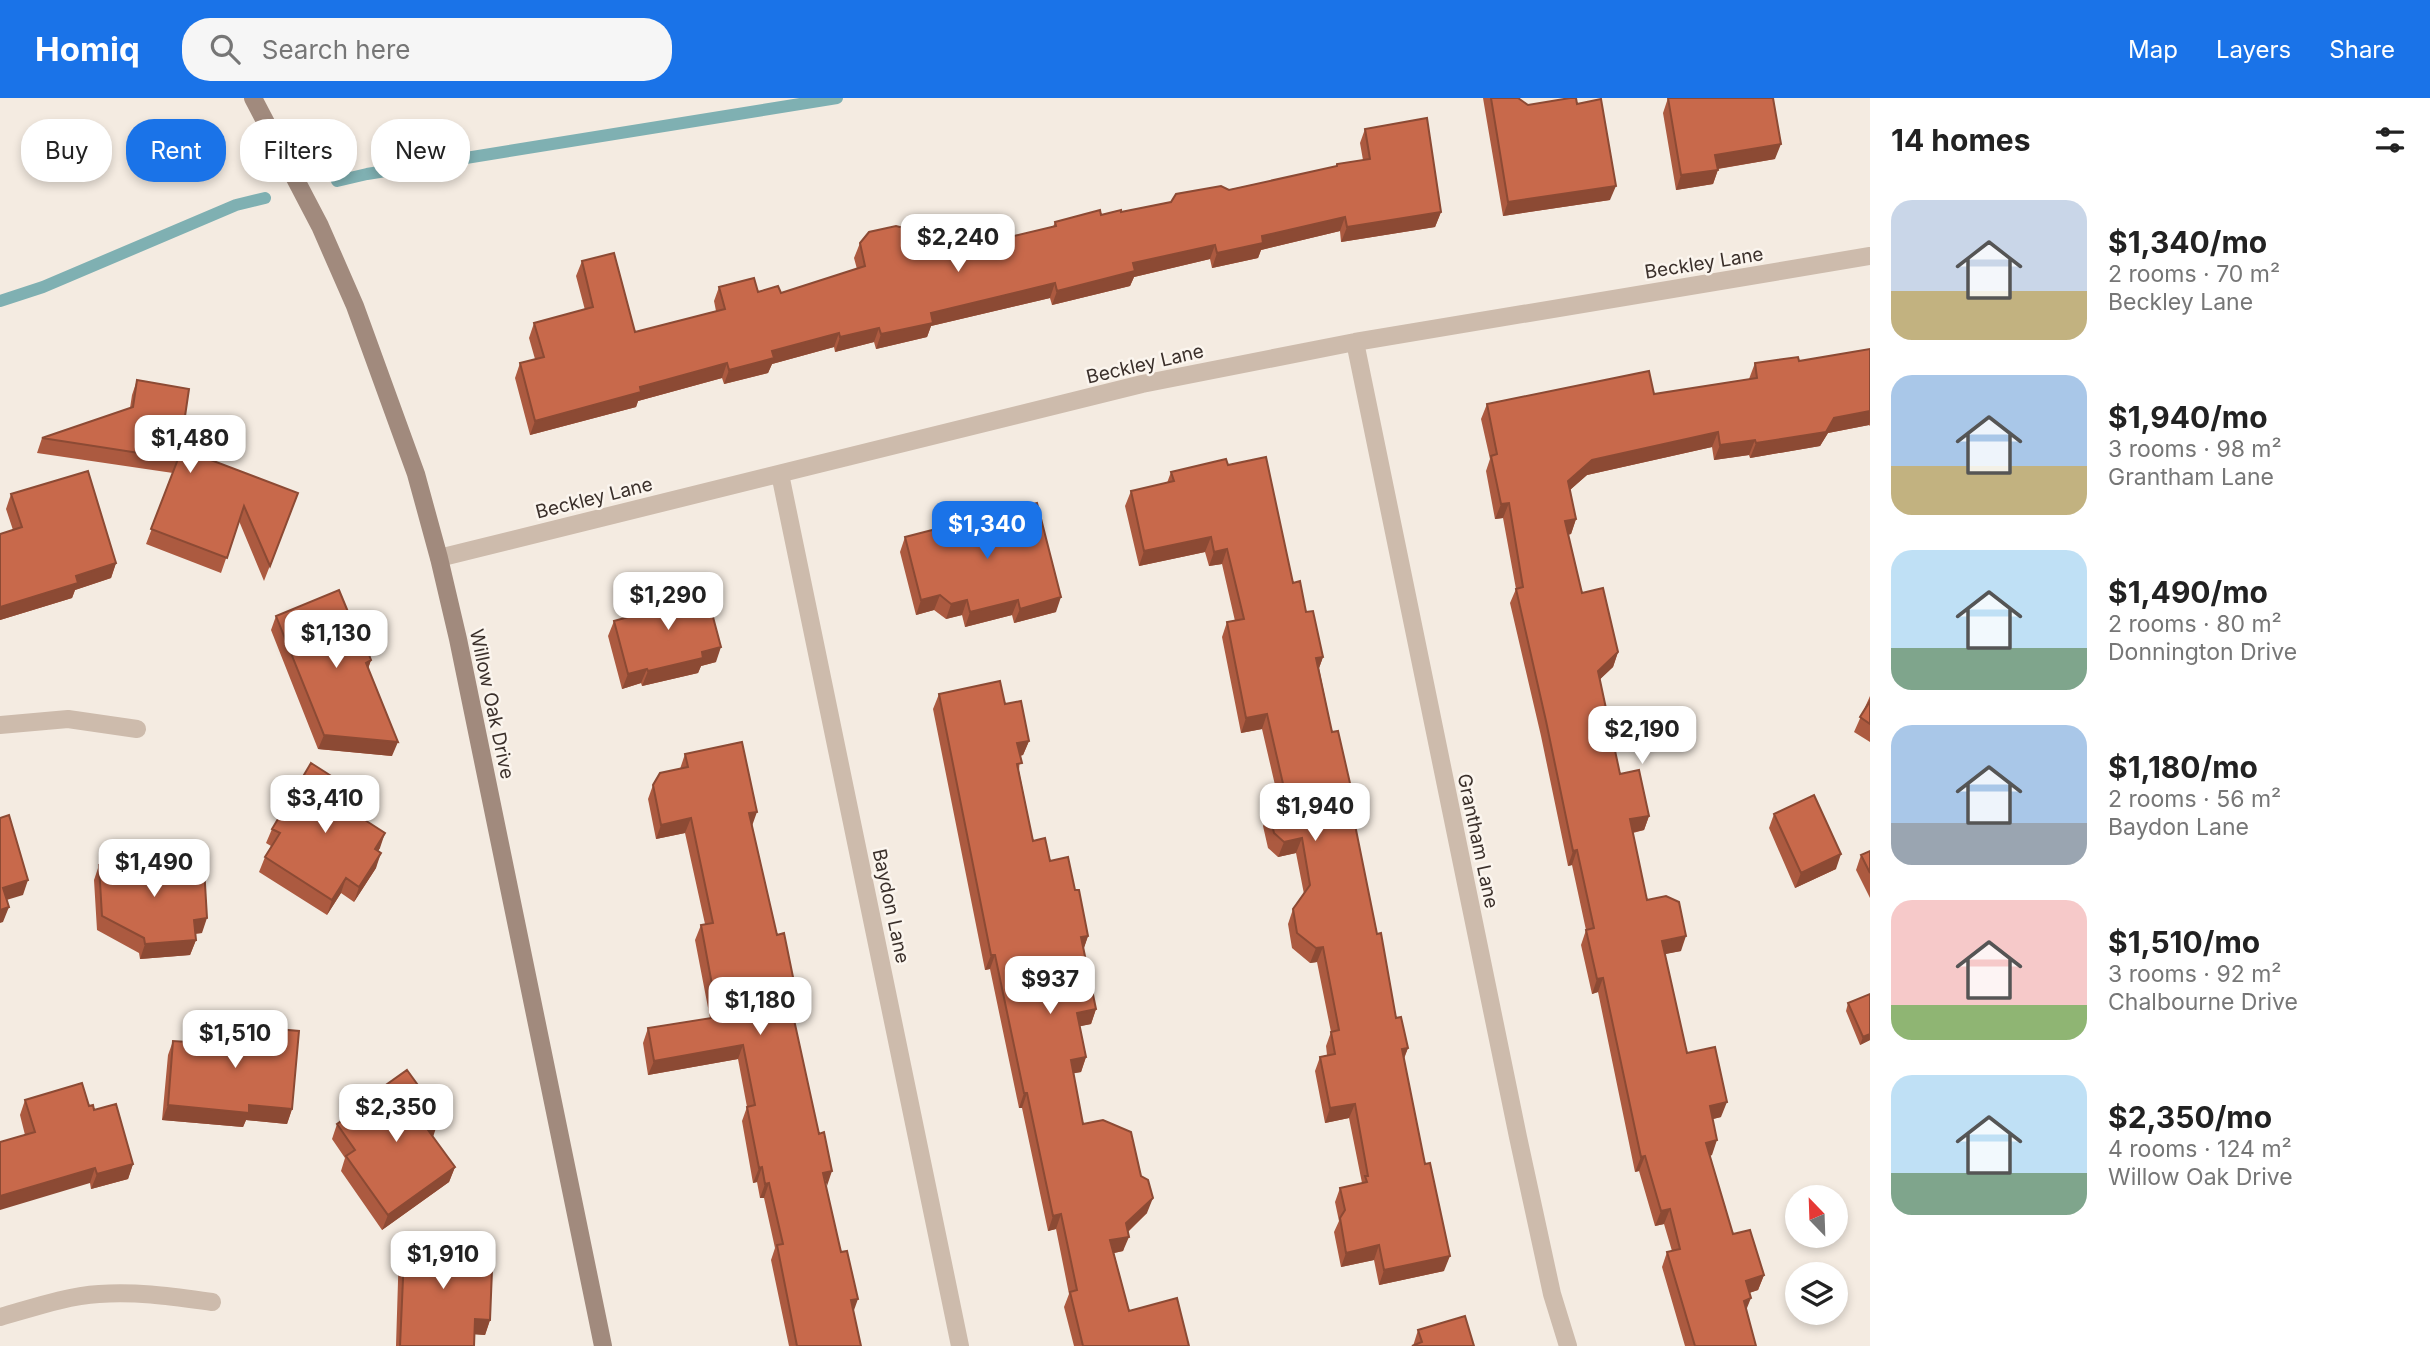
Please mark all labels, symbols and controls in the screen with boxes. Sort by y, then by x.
search box [182,18,672,81]
text: Homiq [35,29,140,69]
icon: search [206,30,244,68]
text: Search here [262,34,410,65]
text: Map [2128,35,2178,64]
text: Layers [2216,35,2291,64]
text: Share [2329,35,2395,64]
chip: Buy [21,119,112,182]
chip: Rent [126,119,226,182]
chip: Filters [240,119,357,182]
chip: New [371,119,470,182]
icon: filters [2371,121,2409,159]
text: 14 homes [1891,122,2030,158]
pin: $2,240 [901,214,1015,274]
text: $2,240 [917,223,999,251]
text: $1,340/mo [2108,224,2267,260]
icon: home [1947,228,2031,312]
street label: Beckley Lane [1643,242,1765,284]
text: 2 rooms · 70 m² [2108,260,2280,288]
text: Beckley Lane [2108,288,2253,316]
street label: Beckley Lane [1084,339,1206,389]
text: $1,940/mo [2108,399,2268,435]
icon: home [1947,403,2031,487]
pin: $1,480 [133,416,247,475]
text: $1,480 [151,424,229,452]
text: 3 rooms · 98 m² [2108,435,2282,463]
text: Grantham Lane [2108,463,2274,491]
street label: Beckley Lane [533,472,655,524]
pin: $1,340 [930,502,1044,561]
text: $1,340 [948,510,1026,538]
pin: $1,290 [611,573,725,632]
text: $1,490/mo [2108,574,2268,610]
icon: home [1947,578,2031,662]
text: $1,290 [629,581,707,609]
pin: $1,130 [279,610,393,670]
text: 2 rooms · 80 m² [2108,610,2282,638]
text: $1,130 [301,619,371,647]
street label: Willow Oak Drive [465,627,519,781]
text: Donnington Drive [2108,638,2297,666]
pin: $2,190 [1585,706,1699,766]
text: $2,190 [1604,715,1680,743]
text: $1,180/mo [2108,749,2258,785]
icon: home [1947,753,2031,837]
street label: Grantham Lane [1453,772,1503,910]
pin: $3,410 [268,776,382,835]
text: $3,410 [286,784,364,812]
pin: $1,940 [1258,784,1372,843]
text: 2 rooms · 56 m² [2108,785,2281,813]
text: $1,940 [1276,792,1354,820]
text: Baydon Lane [2108,813,2249,841]
pin: $1,490 [97,840,211,899]
street label: Baydon Lane [868,847,914,965]
text: $1,490 [115,848,193,876]
text: $1,510/mo [2108,924,2260,960]
icon: home [1947,928,2031,1012]
pin: $937 [1009,956,1091,1016]
text: 3 rooms · 92 m² [2108,960,2281,988]
text: $937 [1021,965,1079,993]
pin: $1,180 [703,978,817,1037]
text: $1,180 [725,986,795,1014]
text: Chalbourne Drive [2108,988,2298,1016]
pin: $1,510 [178,1010,292,1070]
text: $1,510 [199,1019,271,1047]
pin: $2,350 [339,1084,453,1144]
text: $2,350 [355,1093,437,1121]
text: $2,350/mo [2108,1099,2272,1135]
icon: home [1947,1103,2031,1187]
text: 4 rooms · 124 m² [2108,1135,2292,1163]
text: Willow Oak Drive [2108,1163,2293,1191]
north arrow [1785,1185,1848,1248]
map controls [1785,1185,1848,1325]
pin: $1,910 [386,1232,500,1291]
text: $1,910 [407,1240,479,1268]
button: layers [1785,1262,1848,1325]

